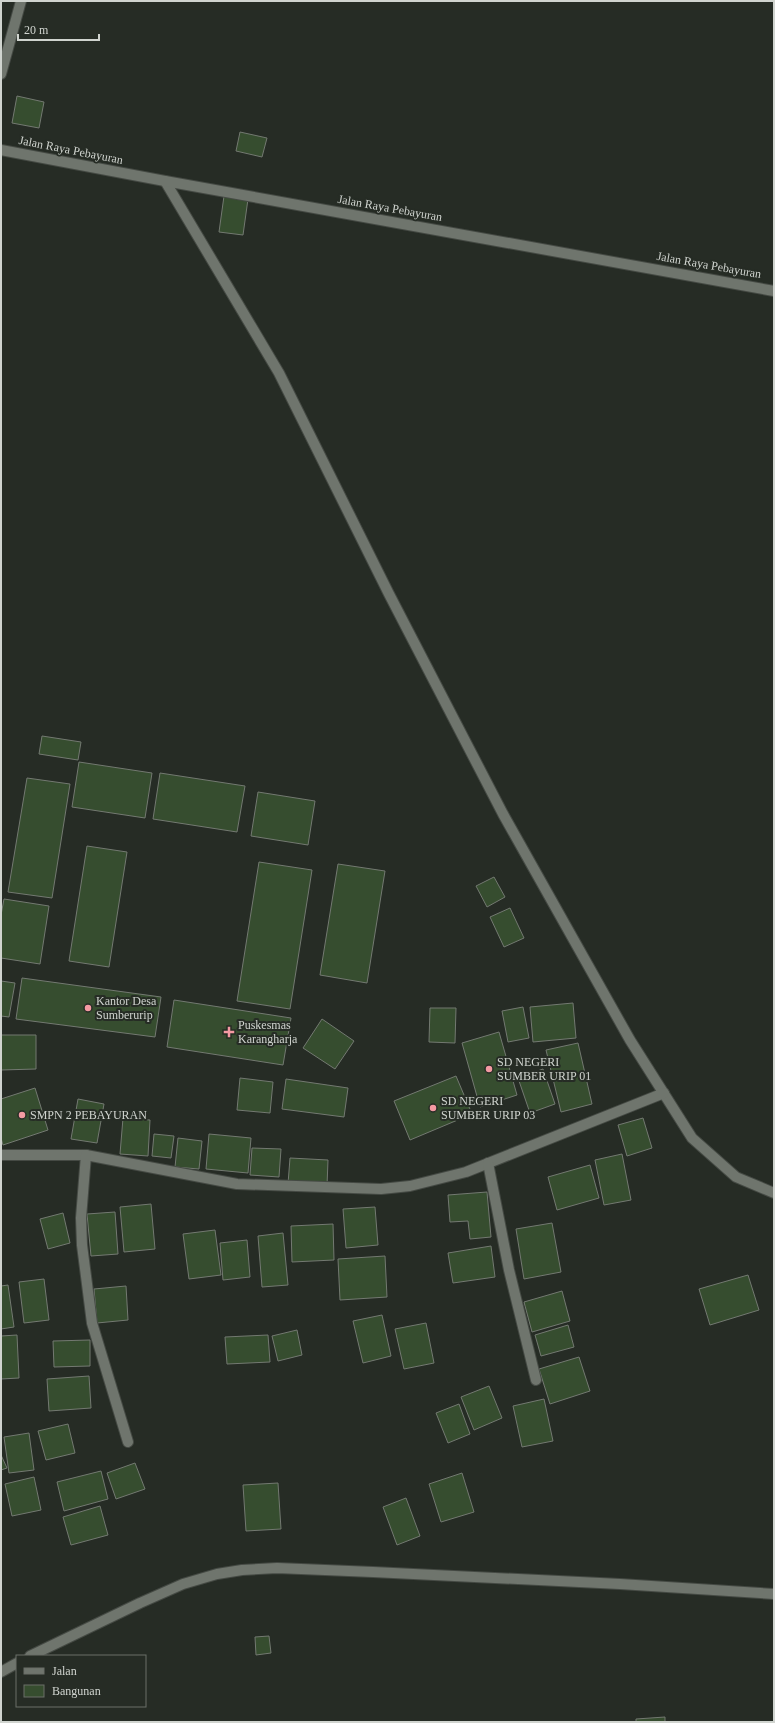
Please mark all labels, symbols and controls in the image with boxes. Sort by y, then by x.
scale bar [18,16,99,42]
text: 20 m [24,23,49,37]
street label: Jalan Raya Pebayuran [18,133,124,167]
street label: Jalan Raya Pebayuran [337,192,443,224]
street label: Jalan Raya Pebayuran [656,249,762,281]
place label: Kantor Desa Sumberurip [96,994,157,1022]
marker: Kantor Desa Sumberurip [83,1003,93,1013]
place label: Puskesmas Karangharja [238,1018,298,1046]
marker: Puskesmas Karangharja [223,1026,235,1038]
place label: SD NEGERI SUMBER URIP 01 [497,1055,591,1083]
marker: SD NEGERI SUMBER URIP 01 [484,1064,494,1074]
place label: SD NEGERI SUMBER URIP 03 [441,1094,535,1122]
marker: SD NEGERI SUMBER URIP 03 [428,1103,438,1113]
place label: SMPN 2 PEBAYURAN [30,1108,147,1122]
marker: SMPN 2 PEBAYURAN [17,1110,27,1120]
legend [16,1655,146,1707]
text: Jalan [52,1664,77,1678]
text: Bangunan [52,1684,101,1698]

